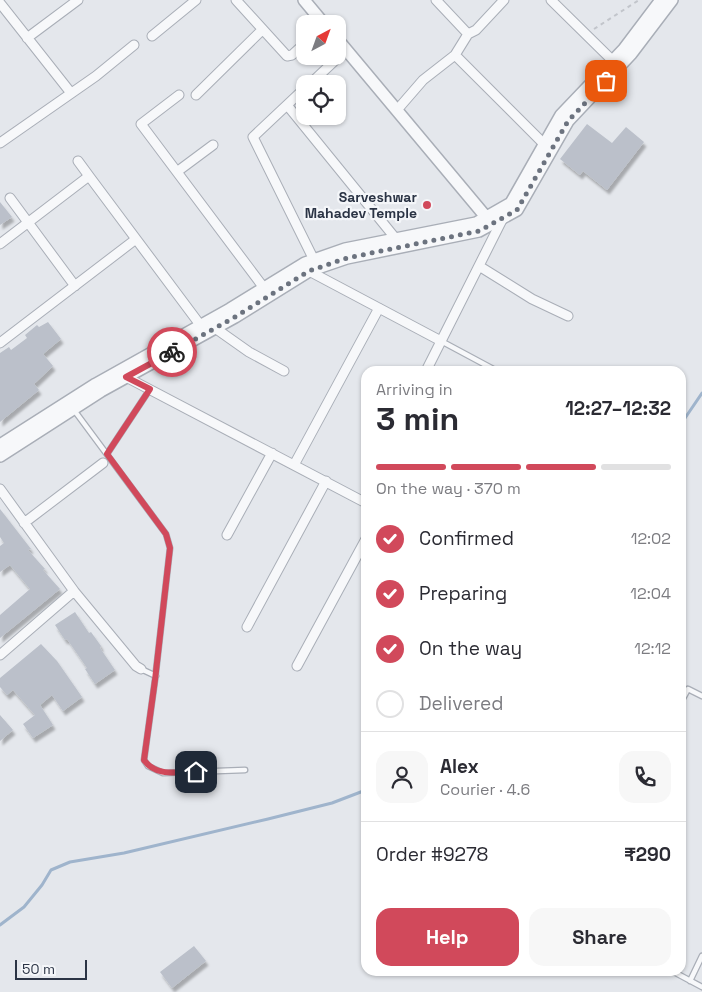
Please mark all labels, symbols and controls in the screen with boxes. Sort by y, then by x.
north arrow [296,15,346,65]
map controls [296,15,346,125]
pin [585,60,627,102]
icon: bag [592,67,620,95]
button: locate [296,75,346,125]
place label: Sarveshwar Mahadev Temple [305,188,417,222]
marker: Sarveshwar Mahadev Temple [421,199,433,211]
courier [147,327,197,377]
icon: bike [158,338,186,366]
text: Arriving in [376,379,453,400]
text: 12:27–12:32 [565,396,671,421]
text: 3 min [376,399,459,439]
text: On the way · 370 m [376,478,521,499]
icon: check [376,525,404,553]
text: Confirmed [419,526,514,551]
text: 12:02 [631,528,671,549]
icon: check [376,580,404,608]
text: Preparing [419,581,507,606]
text: 12:04 [630,583,671,604]
icon: check [376,635,404,663]
text: On the way [419,636,522,661]
text: 12:12 [634,638,671,659]
text: Delivered [419,691,504,716]
pin [175,751,217,793]
button: person [376,751,428,803]
button: phone [619,751,671,803]
text: Alex [440,754,479,779]
icon: home [182,758,210,786]
text: Courier · 4.6 [440,779,530,800]
text: Order #9278 [376,842,488,867]
text: ₹290 [624,842,671,867]
button: Help [376,908,519,966]
button: Share [529,908,671,966]
scale bar [15,957,88,980]
text: 50 m [22,960,55,978]

